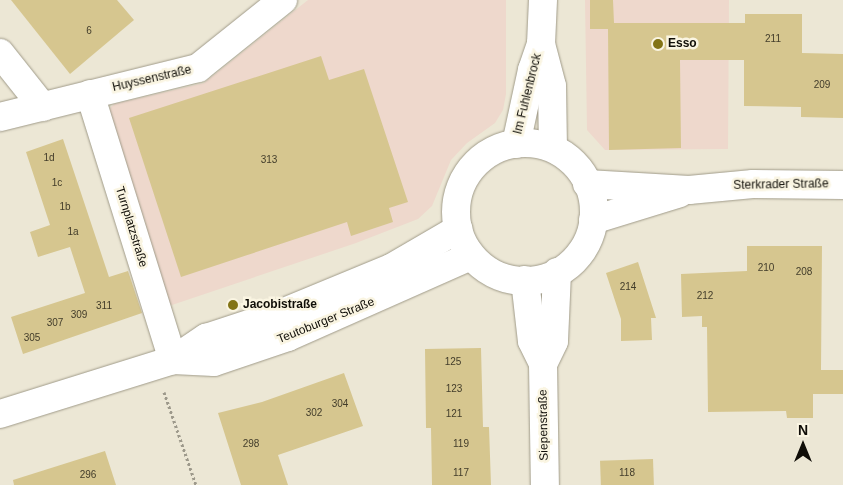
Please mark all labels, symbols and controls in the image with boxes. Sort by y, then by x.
house number: 6 [86,25,92,37]
house number: 211 [765,33,781,45]
place label: Esso [668,37,697,51]
marker: Esso [652,38,664,50]
street label: Im Fuhlenbrock [511,52,545,136]
street label: Huyssenstraße [111,63,193,95]
house number: 209 [814,79,830,91]
house number: 1d [43,152,55,164]
house number: 313 [261,154,277,166]
house number: 1c [52,177,62,189]
street label: Sterkrader Straße [733,177,829,193]
street label: Turnplatzstraße [112,185,150,269]
house number: 1b [59,201,71,213]
house number: 1a [67,226,79,238]
house number: 210 [758,262,774,274]
house number: 208 [796,266,812,278]
house number: 214 [620,281,636,293]
house number: 212 [697,290,713,302]
street label: Teutoburger Straße [275,295,377,347]
place label: Jacobistraße [243,298,317,312]
marker: Jacobistraße [227,299,239,311]
house number: 311 [96,300,112,312]
house number: 309 [71,309,87,321]
house number: 307 [47,317,63,329]
house number: 305 [24,332,40,344]
house number: 125 [445,356,461,368]
house number: 123 [446,383,462,395]
street label: Siepenstraße [536,389,552,461]
house number: 304 [332,398,348,410]
house number: 302 [306,407,322,419]
house number: 121 [446,408,462,420]
north arrow [778,420,828,470]
text: N [798,422,808,438]
house number: 298 [243,438,259,450]
house number: 119 [453,438,469,450]
house number: 117 [453,467,469,479]
house number: 118 [619,467,635,479]
house number: 296 [80,469,96,481]

